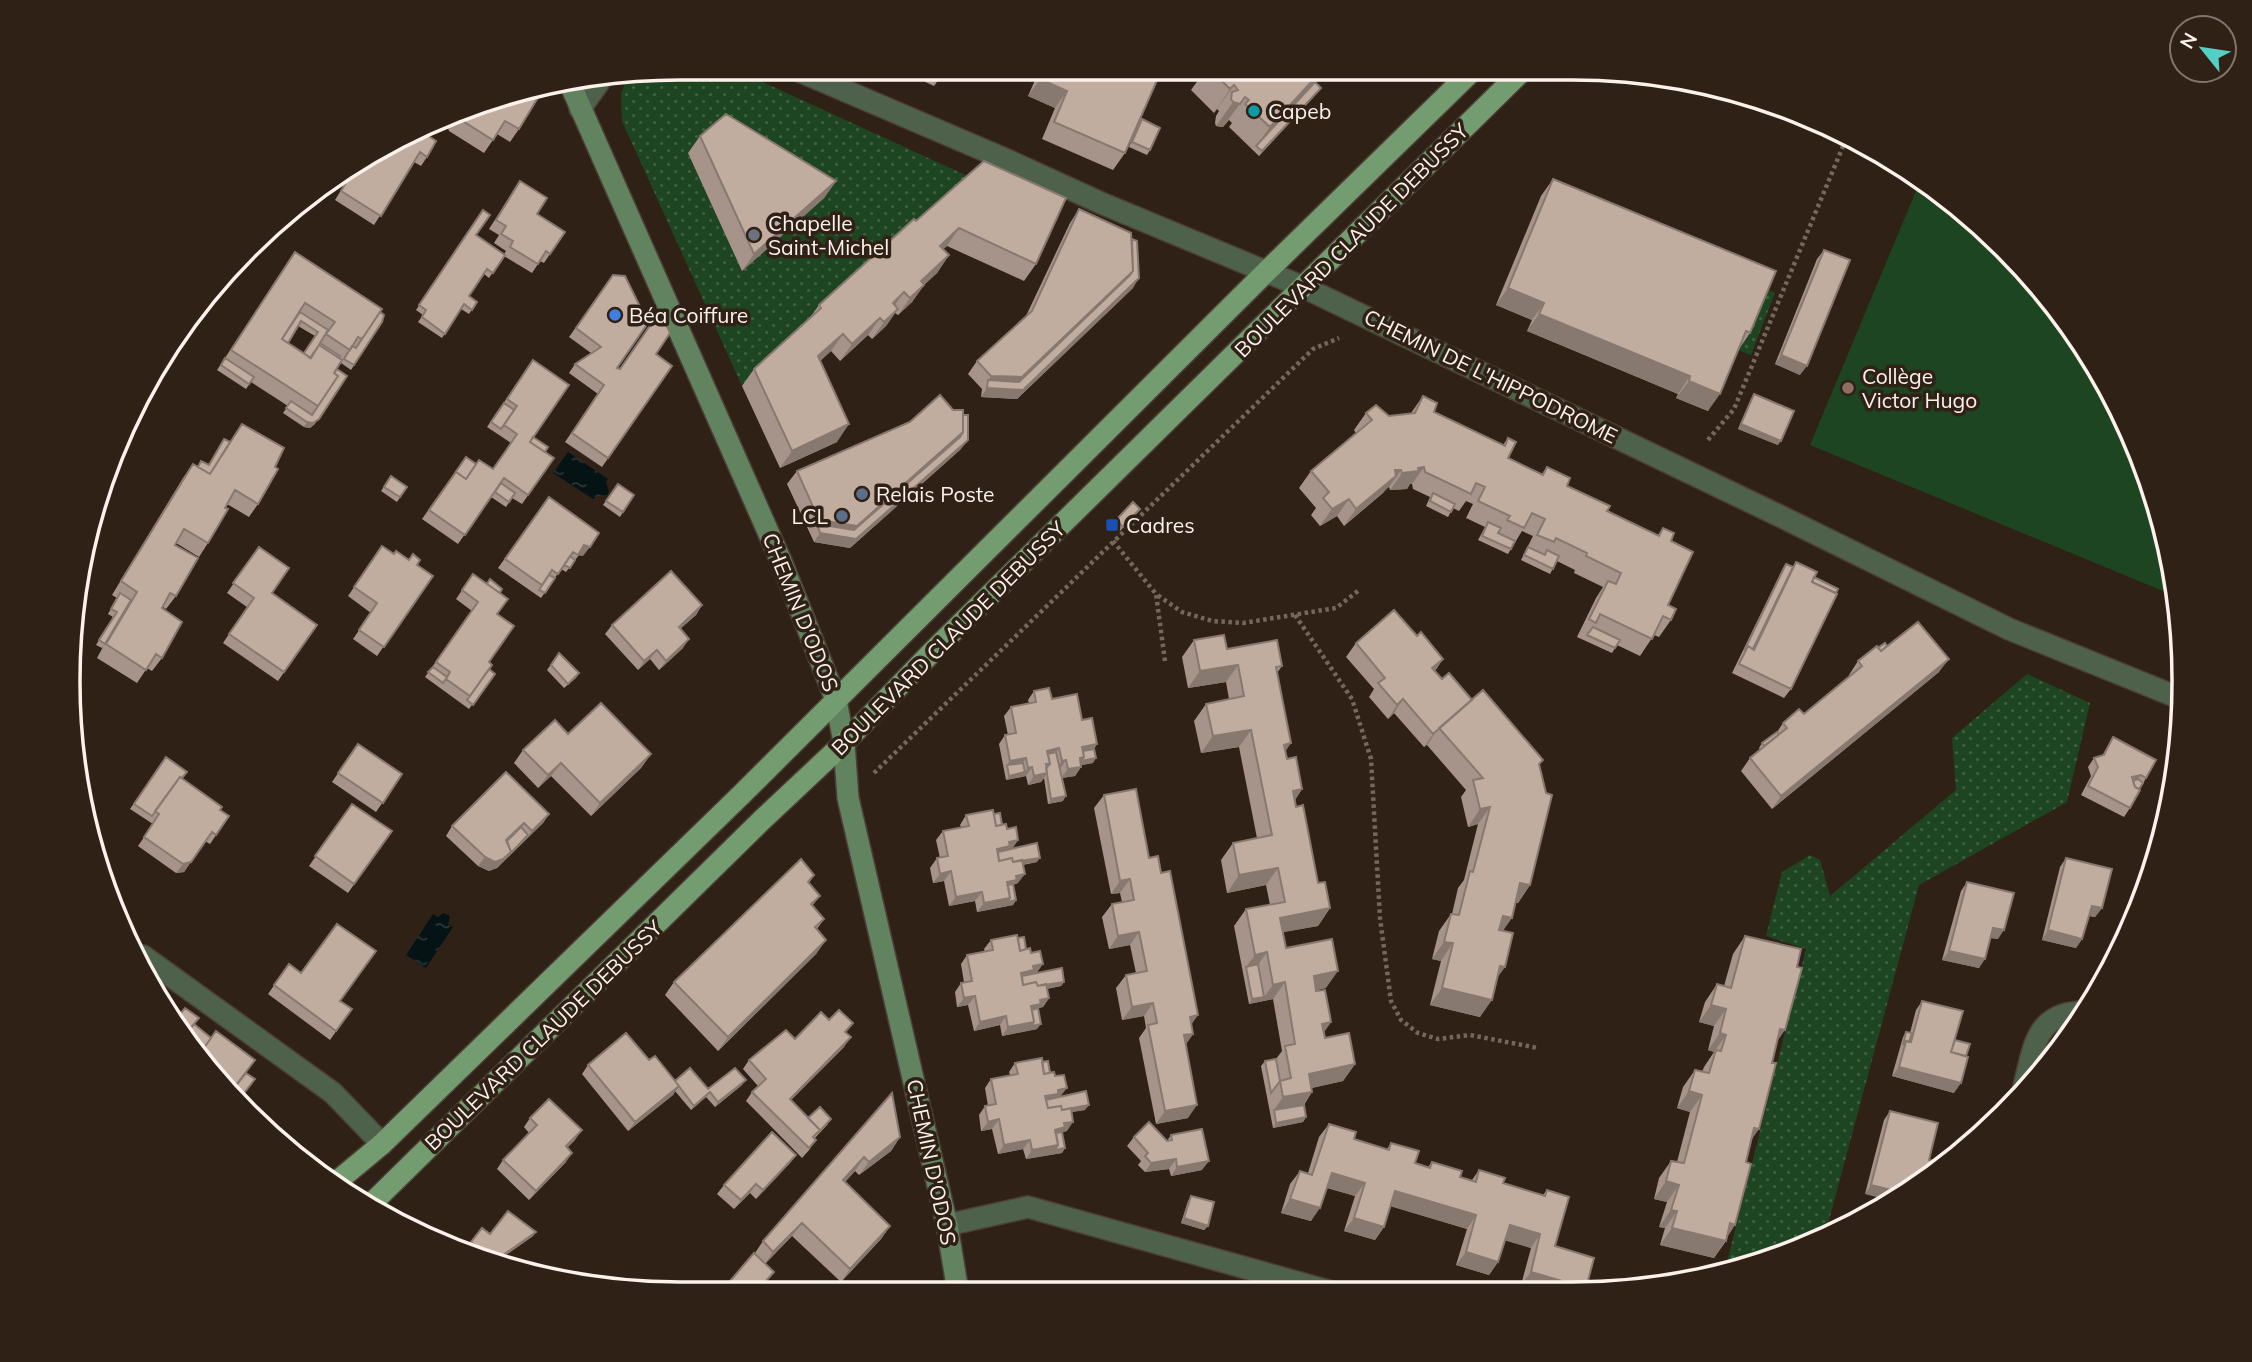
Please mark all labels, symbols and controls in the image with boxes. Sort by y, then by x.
north arrow [2168,14,2238,84]
text: N [2174,28,2202,53]
place label: Capeb [1268,98,1331,124]
marker: Capeb [1246,103,1262,119]
street label: BOULEVARD CLAUDE DEBUSSY [1229,118,1473,362]
place label: Chapelle Saint-Michel [768,210,889,260]
marker: Chapelle Saint-Michel [746,227,762,243]
place label: Béa Coiffure [629,302,748,328]
street label: CHEMIN DE L'HIPPODROME [1360,303,1622,449]
marker: Béa Coiffure [607,307,623,323]
place label: Collège Victor Hugo [1862,363,1977,413]
marker: Collège Victor Hugo [1840,380,1856,396]
place label: Relais Poste [876,481,994,507]
marker: Relais Poste [854,486,870,502]
place label: LCL [792,503,829,529]
marker: LCL [834,508,850,524]
place label: Cadres [1126,512,1195,538]
street label: BOULEVARD CLAUDE DEBUSSY [826,516,1070,760]
marker: Cadres [1104,517,1120,533]
street label: CHEMIN D'ODOS [757,529,845,695]
street label: BOULEVARD CLAUDE DEBUSSY [419,914,667,1155]
street label: CHEMIN D'ODOS [902,1077,962,1247]

